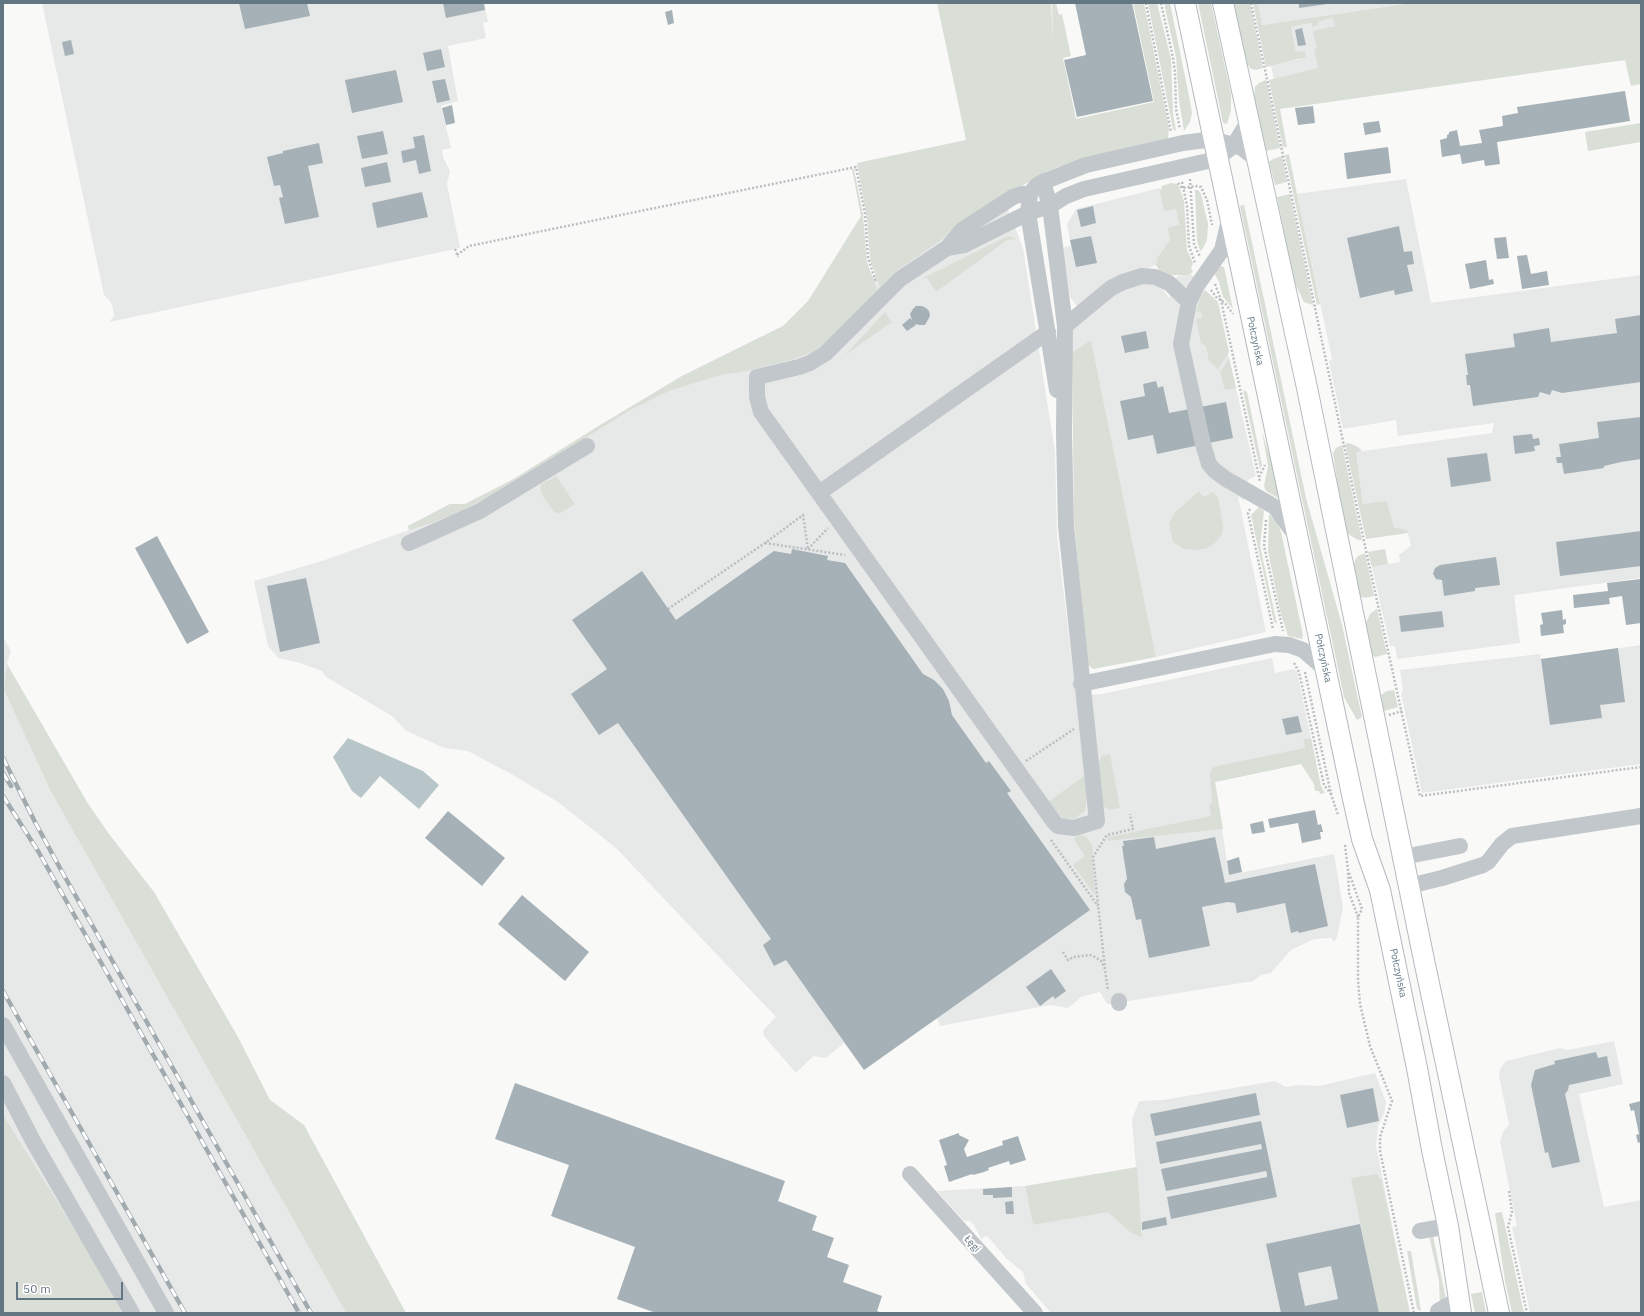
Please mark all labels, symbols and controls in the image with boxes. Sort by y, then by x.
street label: Połczyńska [1244,315,1266,367]
street label: Połczyńska [1312,632,1334,684]
street label: Połczyńska [1387,947,1409,999]
street label: Łęgi [961,1233,983,1255]
scale bar [18,1274,125,1300]
text: 50 m [23,1281,51,1296]

